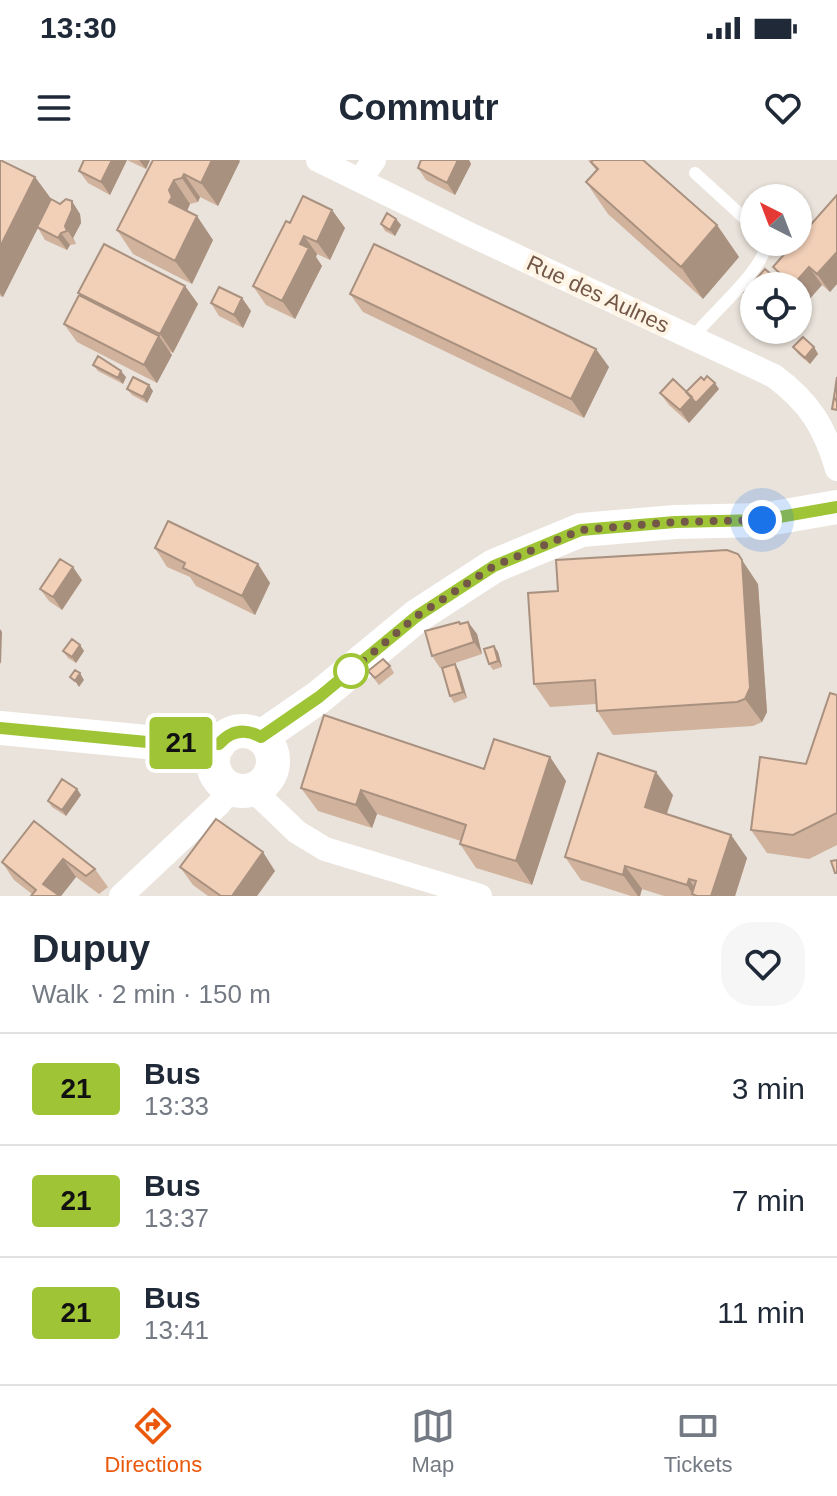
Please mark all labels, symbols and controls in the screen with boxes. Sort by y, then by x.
text: 13:30 [40,11,117,44]
icon: menu [32,86,76,130]
icon: heart [761,86,805,130]
text: Commutr [339,87,499,128]
north arrow [740,184,812,256]
map controls [740,184,812,344]
street label: Rue des Aulnes [523,250,673,338]
button: locate [740,272,812,344]
your location [742,500,782,540]
unlabelled marker [334,654,368,688]
line badge: 21 [145,717,217,769]
text: 21 [165,727,197,758]
button: heart [721,922,805,1006]
text: Dupuy [32,928,150,970]
text: Walk · 2 min · 150 m [32,979,271,1009]
text: Bus [144,1057,201,1090]
text: 3 min [732,1072,805,1105]
text: 21 [60,1073,92,1104]
text: 13:33 [144,1091,209,1121]
text: Bus [144,1169,201,1202]
text: 7 min [732,1184,805,1217]
text: 21 [60,1185,92,1216]
text: 13:37 [144,1203,209,1233]
text: Bus [144,1281,201,1314]
text: 11 min [717,1296,805,1329]
text: 21 [60,1297,92,1328]
text: 13:41 [144,1315,209,1345]
tab: Directions [104,1404,202,1478]
tab: Map [411,1404,455,1478]
tab: Tickets [664,1404,733,1478]

